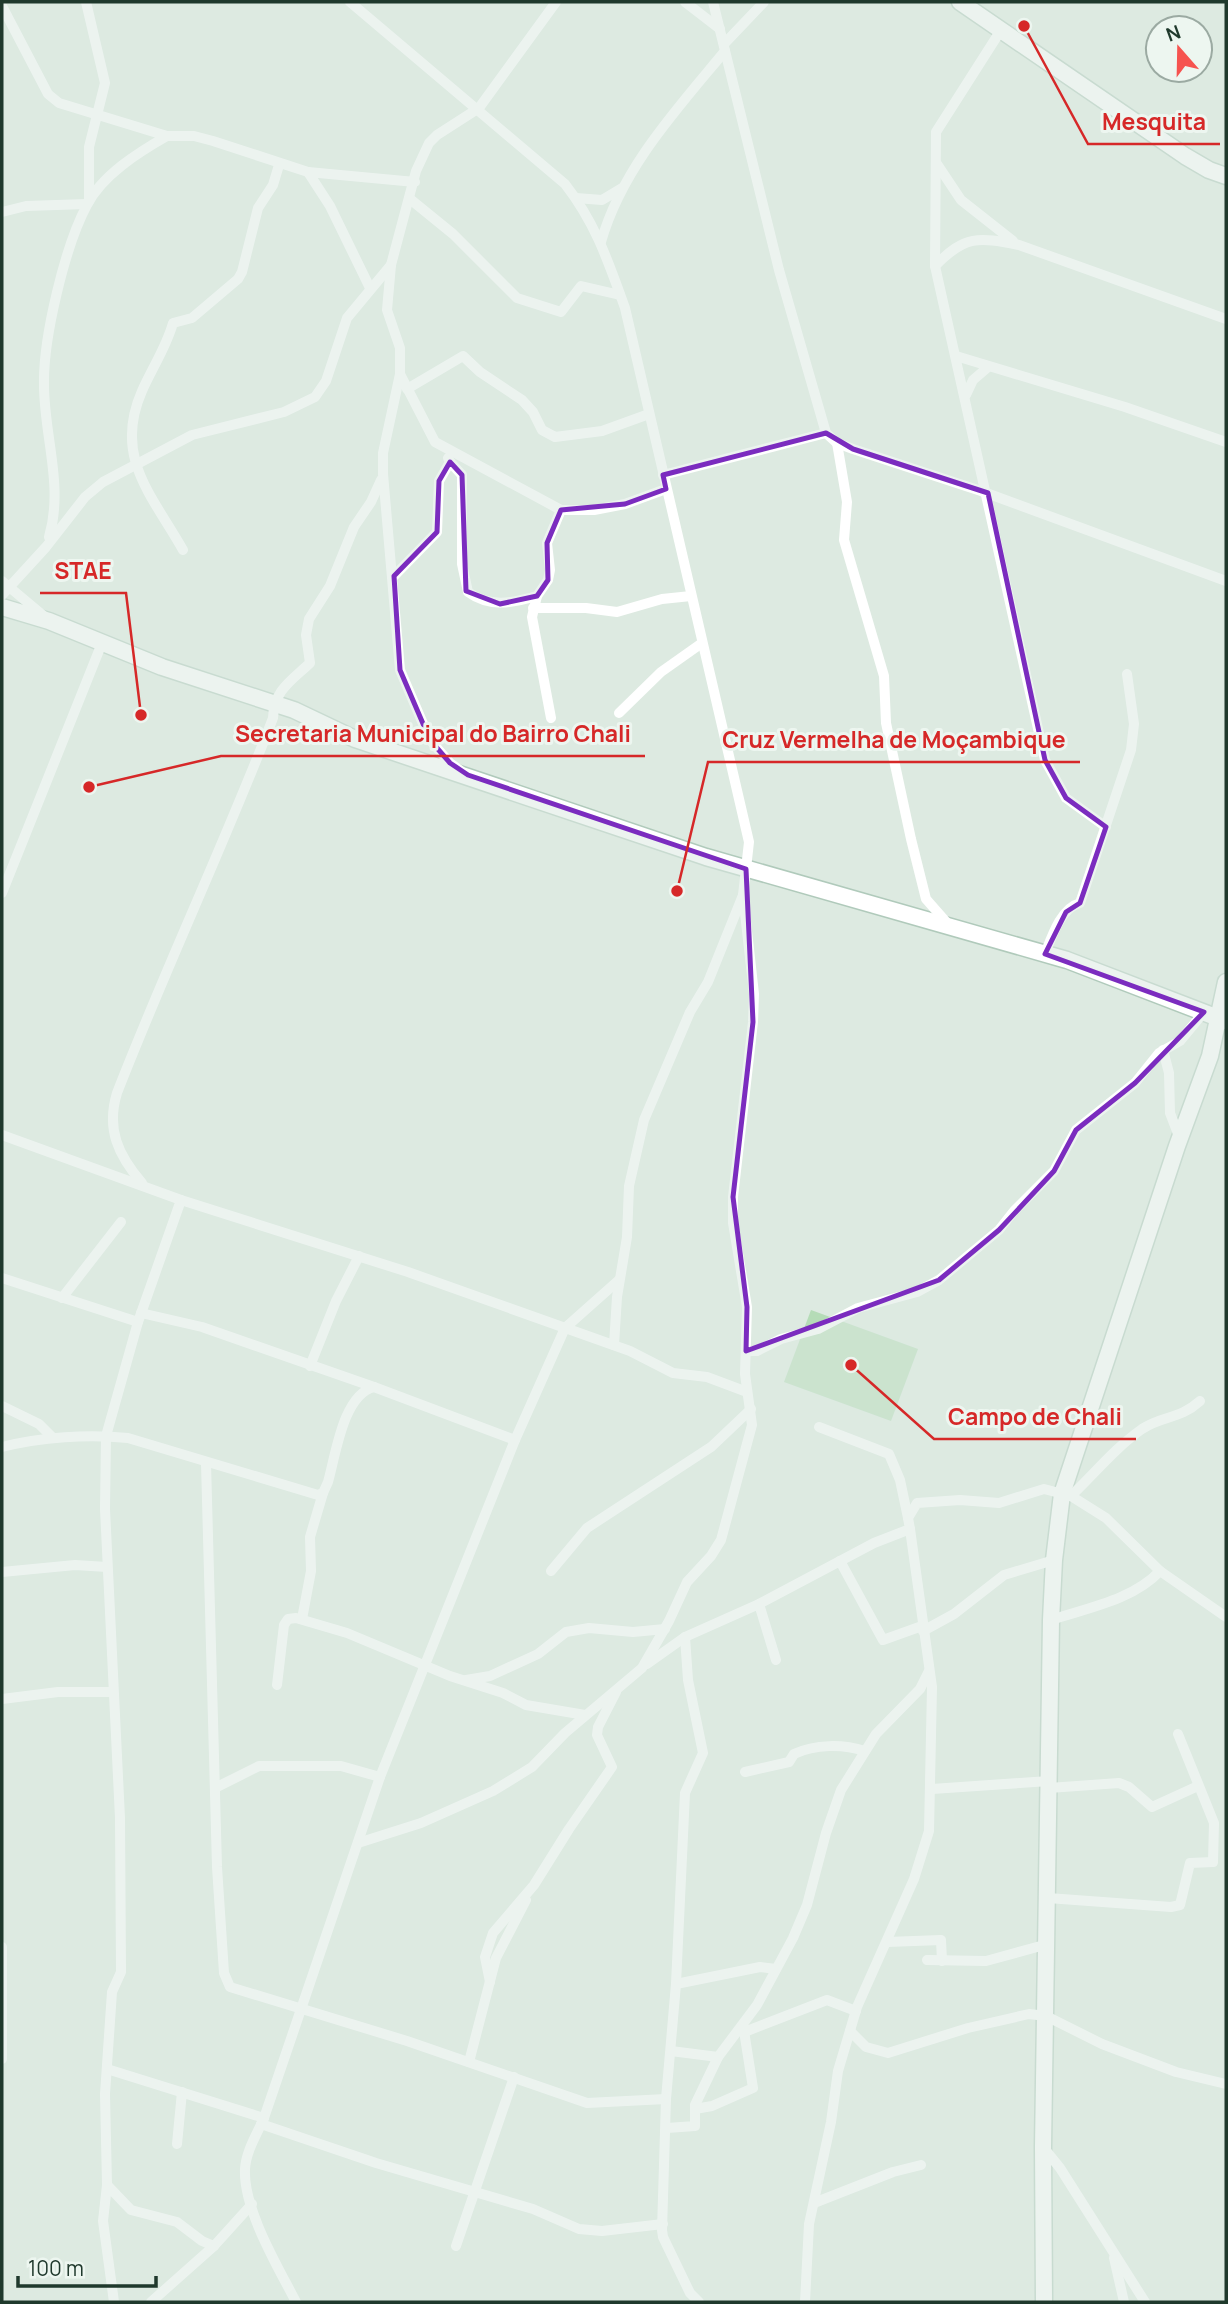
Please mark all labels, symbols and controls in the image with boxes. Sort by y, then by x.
north arrow [1144,14,1214,84]
text: N [1162,18,1184,48]
callout: Mesquita [1088,100,1220,144]
text: Mesquita [1102,105,1206,137]
callout: STAE [40,549,126,593]
text: STAE [54,554,112,586]
callout: Secretaria Municipal do Bairro Chali [221,712,645,756]
text: Secretaria Municipal do Bairro Chali [235,717,631,749]
callout: Cruz Vermelha de Moçambique [708,718,1080,762]
text: Cruz Vermelha de Moçambique [722,723,1066,755]
callout: Campo de Chali [934,1395,1136,1439]
text: Campo de Chali [948,1400,1122,1432]
scale bar [18,2244,156,2288]
text: 100 m [28,2254,84,2282]

